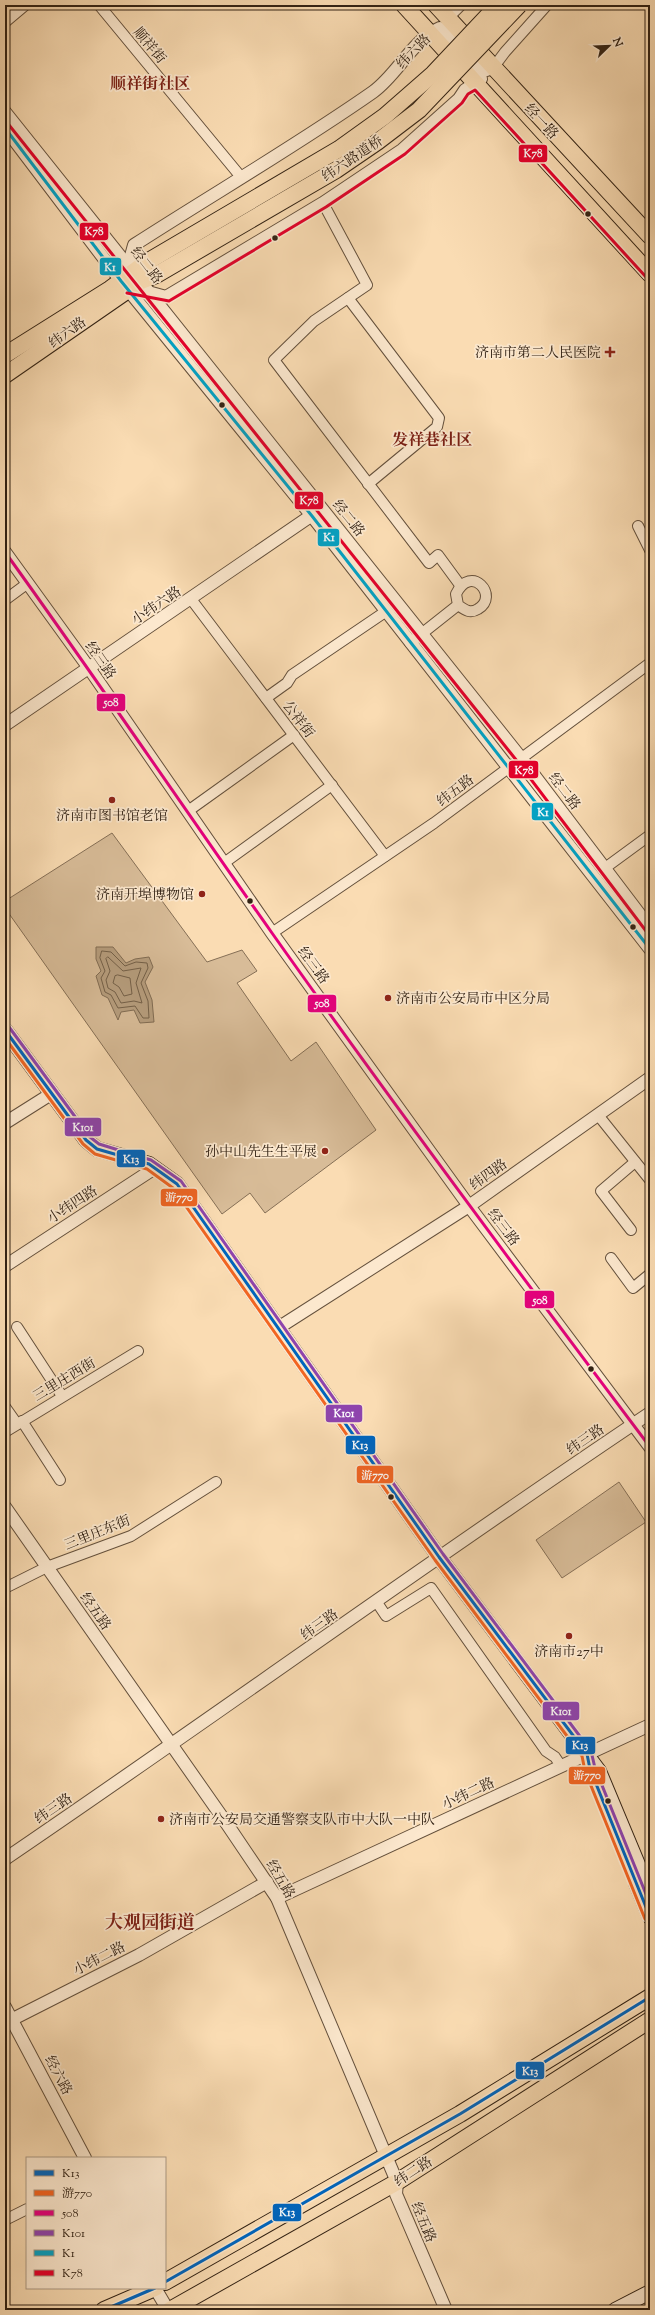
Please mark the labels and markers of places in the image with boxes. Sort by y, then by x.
unlabelled marker [583,209,593,219]
unlabelled marker [270,233,280,243]
place label: 济南市第二人民医院 [475,344,601,364]
marker: 济南市第二人民医院 [604,346,616,358]
unlabelled marker [217,400,227,410]
marker: 济南市图书馆老馆 [107,795,117,805]
place label: 济南市图书馆老馆 [56,807,168,827]
place label: 济南开埠博物馆 [96,886,194,906]
marker: 济南开埠博物馆 [197,889,207,899]
unlabelled marker [245,896,255,906]
unlabelled marker [628,922,638,932]
place label: 济南市公安局市中区分局 [396,990,550,1010]
marker: 济南市公安局市中区分局 [383,993,393,1003]
place label: 孙中山先生生平展 [205,1143,317,1163]
marker: 孙中山先生生平展 [320,1146,330,1156]
unlabelled marker [586,1364,596,1374]
unlabelled marker [386,1492,396,1502]
marker: 济南市27中 [564,1631,574,1641]
place label: 济南市27中 [534,1643,604,1663]
unlabelled marker [603,1796,613,1806]
place label: 济南市公安局交通警察支队市中大队一中队 [169,1811,435,1831]
marker: 济南市公安局交通警察支队市中大队一中队 [156,1814,166,1824]

